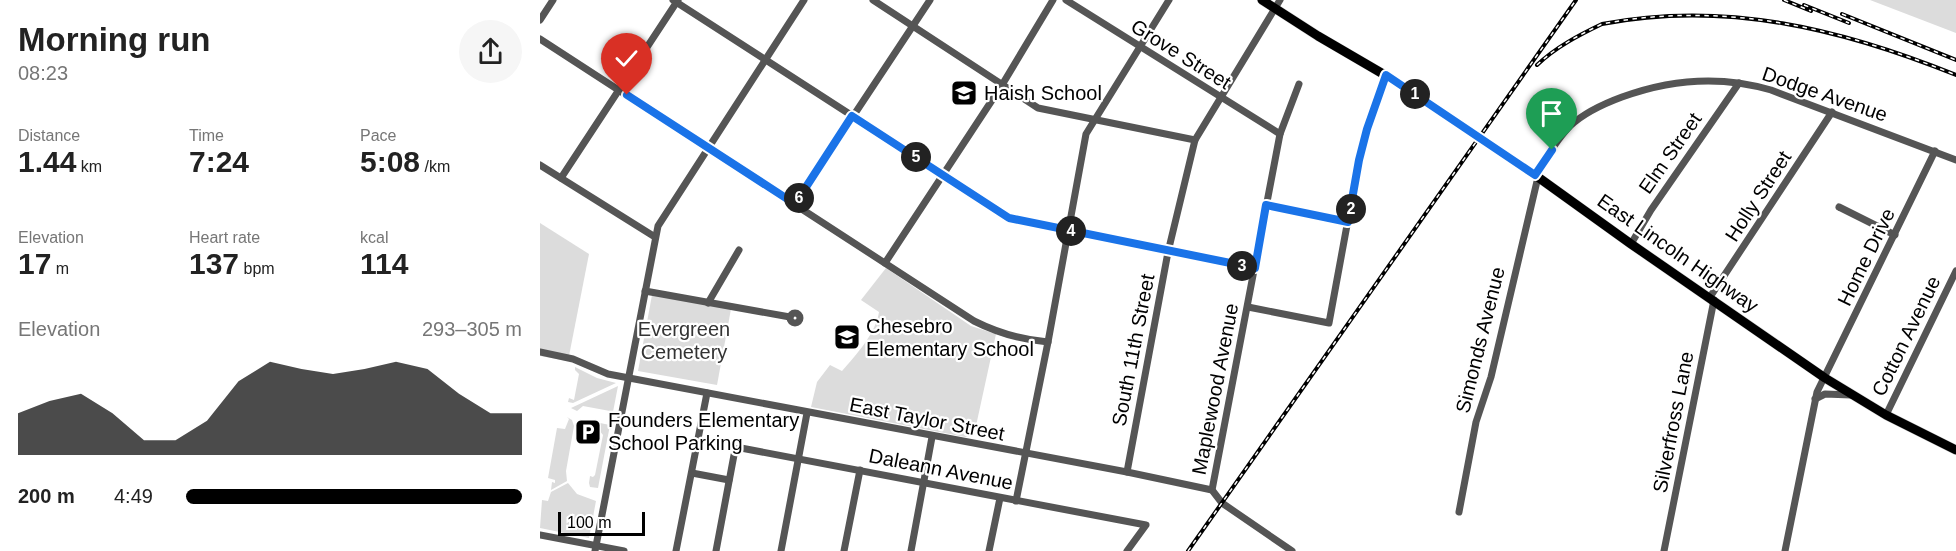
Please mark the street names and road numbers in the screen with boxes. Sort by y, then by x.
street label: Grove Street [1127,15,1235,94]
street label: Dodge Avenue [1760,62,1890,126]
street label: Elm Street [1634,108,1706,198]
street label: Holly Street [1721,146,1796,245]
street label: East Lincoln Highway [1593,189,1763,317]
street label: Home Drive [1833,205,1899,309]
street label: Simonds Avenue [1451,265,1509,415]
street label: South 11th Street [1107,272,1159,428]
street label: Cotton Avenue [1867,272,1945,400]
street label: Maplewood Avenue [1188,301,1242,477]
street label: Silverfross Lane [1649,350,1697,494]
street label: East Taylor Street [848,393,1007,445]
street label: Daleann Avenue [867,444,1015,494]

